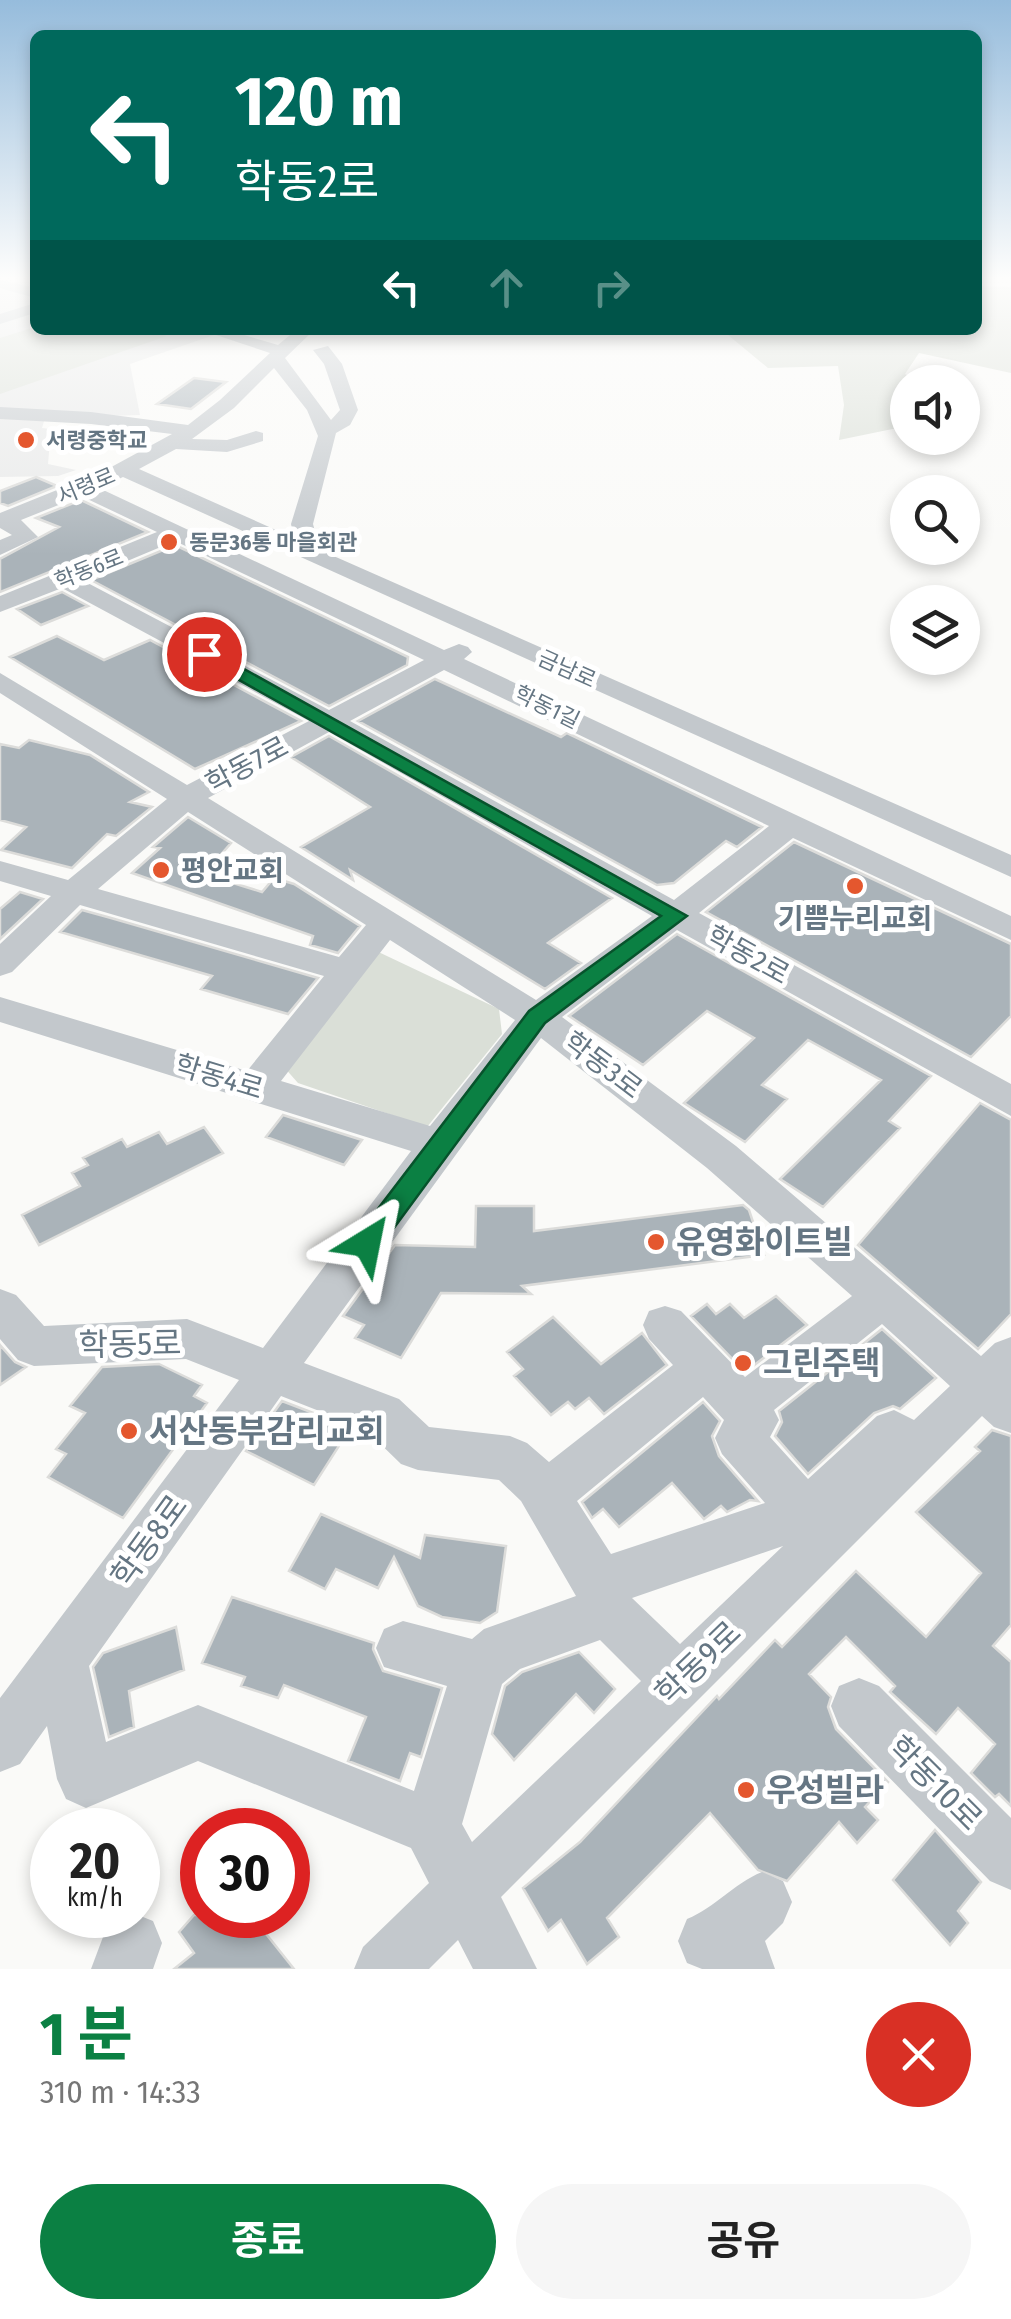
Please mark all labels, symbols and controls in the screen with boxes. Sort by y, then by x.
text: 120 m [235,60,403,144]
icon: left [70,70,200,200]
text: 학동2로 [235,155,379,209]
icon: left [374,260,429,315]
icon: ahead [479,260,534,315]
icon: right [584,260,639,315]
map controls [890,365,980,675]
button: sound [890,365,980,455]
place label: 서령중학교 [46,427,147,454]
marker: 서령중학교 [15,429,37,451]
street label: 서령로 [53,462,119,510]
button: search [890,475,980,565]
place label: 동문36통 마을회관 [189,529,357,556]
marker: 동문36통 마을회관 [158,531,180,553]
street label: 학동6로 [51,543,127,595]
button: layers [890,585,980,675]
pin [162,612,247,697]
icon: arrive [177,627,232,682]
street label: 금남로 [534,644,600,694]
street label: 학동1길 [510,680,584,734]
street label: 학동7로 [200,730,294,800]
place label: 평안교회 [181,854,284,887]
marker: 평안교회 [150,859,172,881]
marker: 기쁨누리교회 [844,875,866,897]
place label: 기쁨누리교회 [778,902,932,935]
street label: 학동2로 [701,919,795,991]
street label: 학동3로 [557,1025,649,1105]
street label: 학동4로 [171,1048,267,1106]
position arrow [315,1191,419,1295]
place label: 유영화이트빌 [676,1223,853,1261]
marker: 유영화이트빌 [645,1231,667,1253]
street label: 학동5로 [78,1324,182,1364]
place label: 그린주택 [763,1344,881,1382]
marker: 그린주택 [732,1352,754,1374]
place label: 서산동부감리교회 [149,1412,385,1450]
marker: 서산동부감리교회 [118,1420,140,1442]
street label: 학동8로 [103,1488,195,1594]
street label: 학동9로 [647,1613,749,1713]
street label: 학동10로 [880,1728,990,1838]
place label: 우성빌라 [766,1771,884,1809]
marker: 우성빌라 [735,1779,757,1801]
speed limit sign: 30 [180,1808,310,1938]
text: 20 [70,1831,120,1891]
text: km/h [67,1883,123,1913]
text: 1 분 [40,1999,133,2071]
button: close [866,2002,971,2107]
text: 310 m · 14:33 [40,2073,201,2111]
button: 종료 [40,2184,496,2299]
button: 공유 [516,2184,971,2299]

